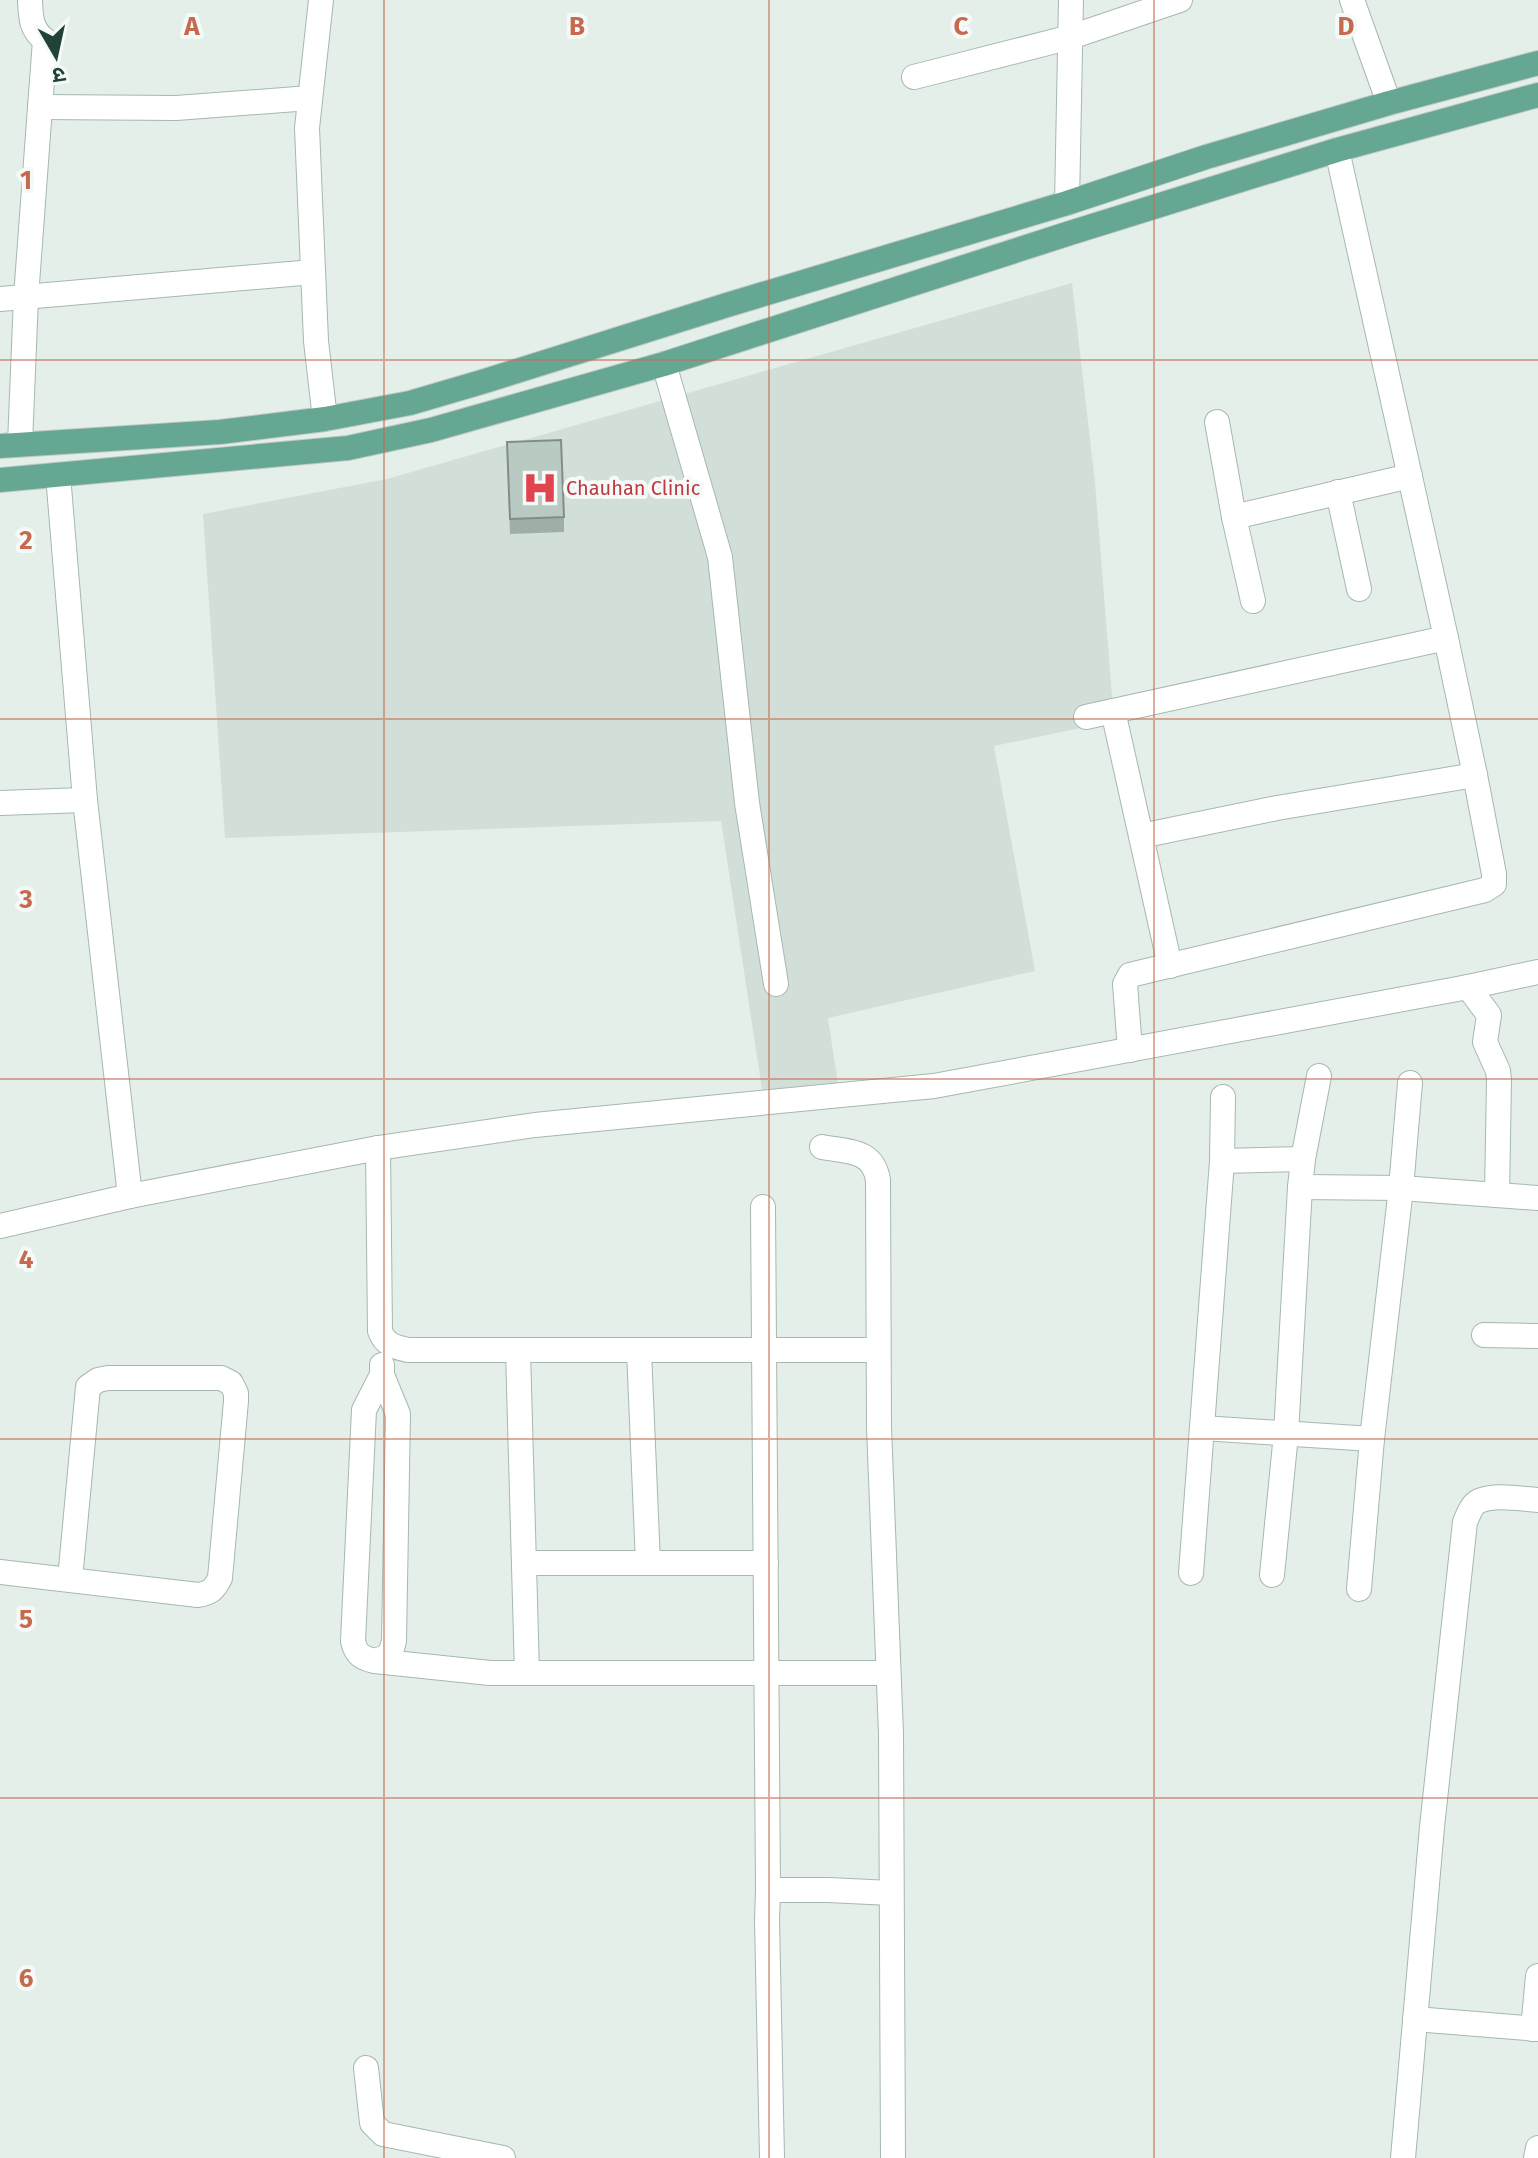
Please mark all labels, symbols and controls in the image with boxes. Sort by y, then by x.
text: A [183,11,200,42]
text: B [569,11,585,42]
text: C [954,11,969,42]
text: D [1338,11,1355,42]
north arrow [16,16,96,96]
text: उ [49,61,68,90]
text: 1 [20,165,32,196]
hospital icon: Chauhan Clinic [521,469,559,507]
place label: Chauhan Clinic [566,476,700,500]
text: 2 [19,525,33,556]
text: 3 [18,884,33,915]
text: 4 [19,1244,34,1275]
text: 5 [19,1604,33,1635]
text: 6 [19,1963,34,1994]

